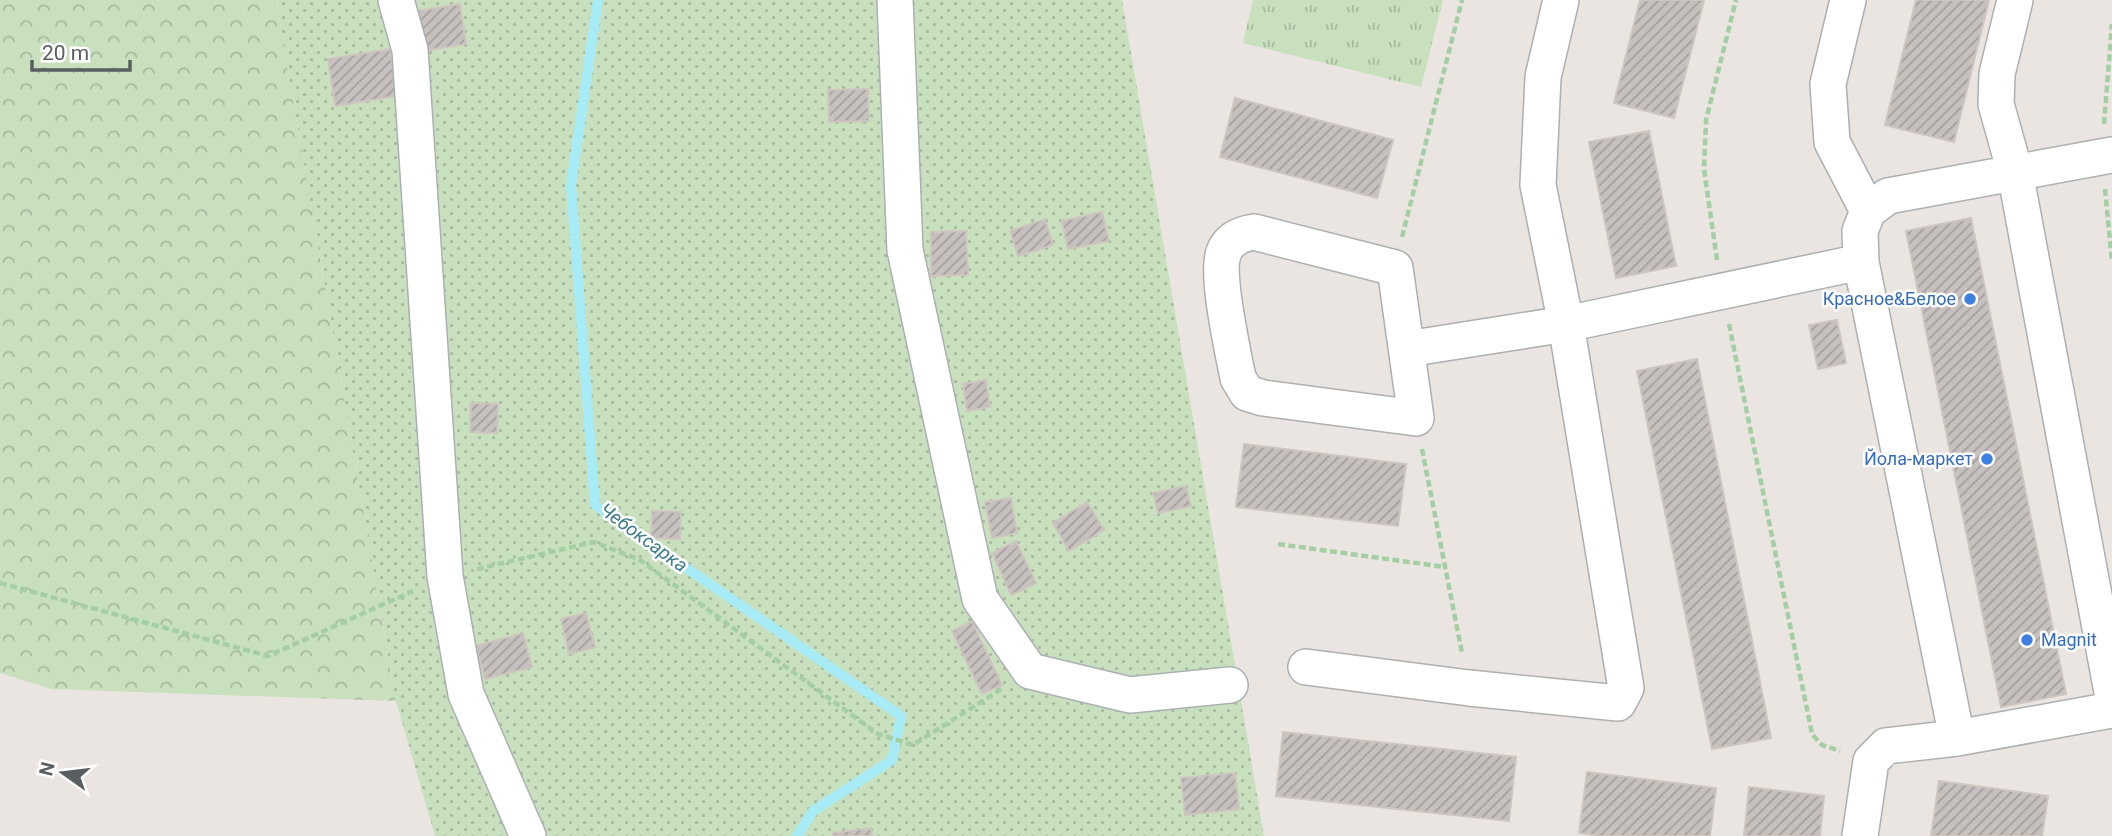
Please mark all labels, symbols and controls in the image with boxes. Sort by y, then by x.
scale bar [32,28,130,72]
text: 20 m [42,41,89,65]
place label: Красное&Белое [1823,288,1956,309]
marker: Красное&Белое [1962,291,1978,307]
place label: Йола-маркет [1864,448,1973,469]
marker: Йола-маркет [1979,451,1995,467]
water label: Чебоксарка [595,498,692,577]
place label: Magnit [2041,629,2097,650]
marker: Magnit [2019,632,2035,648]
north arrow [28,738,98,808]
text: N [34,760,60,778]

